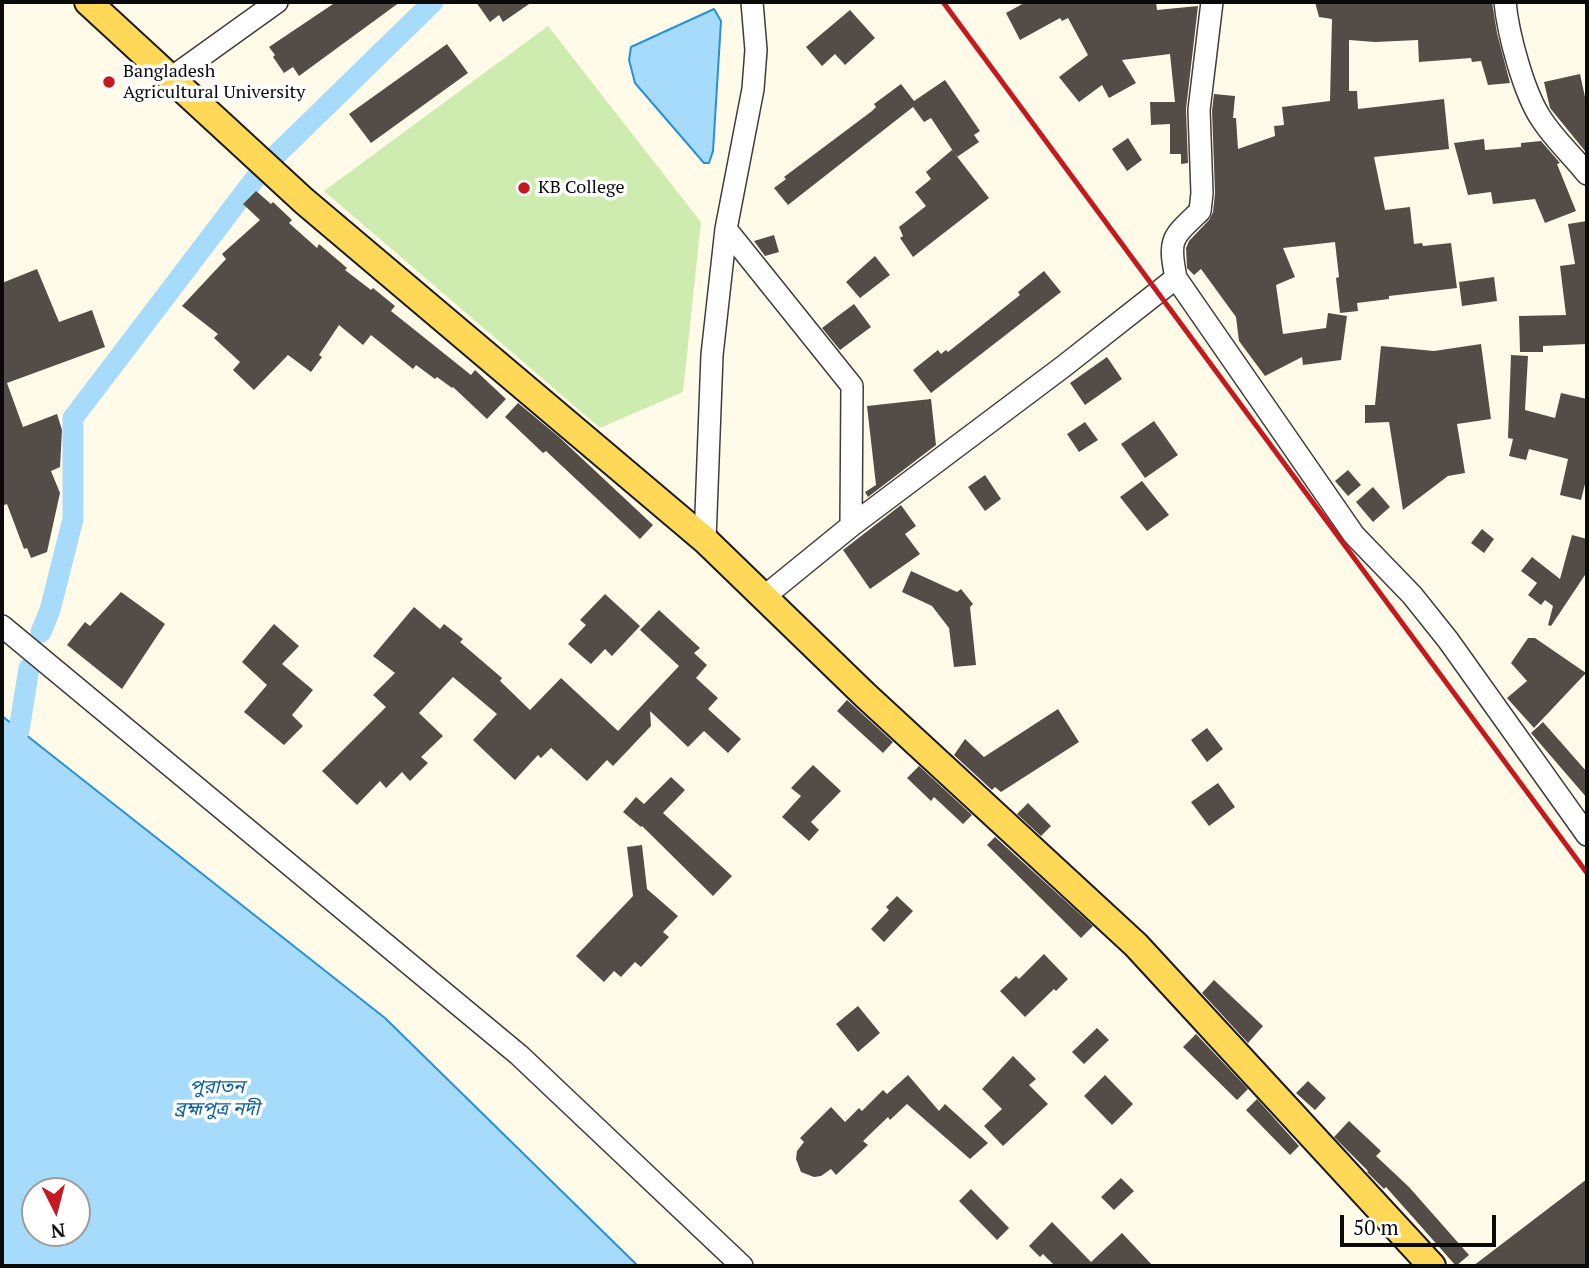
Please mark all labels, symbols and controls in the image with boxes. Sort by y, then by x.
place label: Bangladesh Agricultural University [123,61,305,104]
marker: Bangladesh Agricultural University [101,74,117,90]
place label: KB College [538,177,625,199]
marker: KB College [516,180,532,196]
water label: পুরাতন ব্রহ্মপুত্র নদী [174,1077,260,1121]
north arrow [21,1177,91,1247]
scale bar [1344,1202,1500,1246]
text: 50 m [1353,1213,1399,1241]
text: N [50,1218,67,1245]

